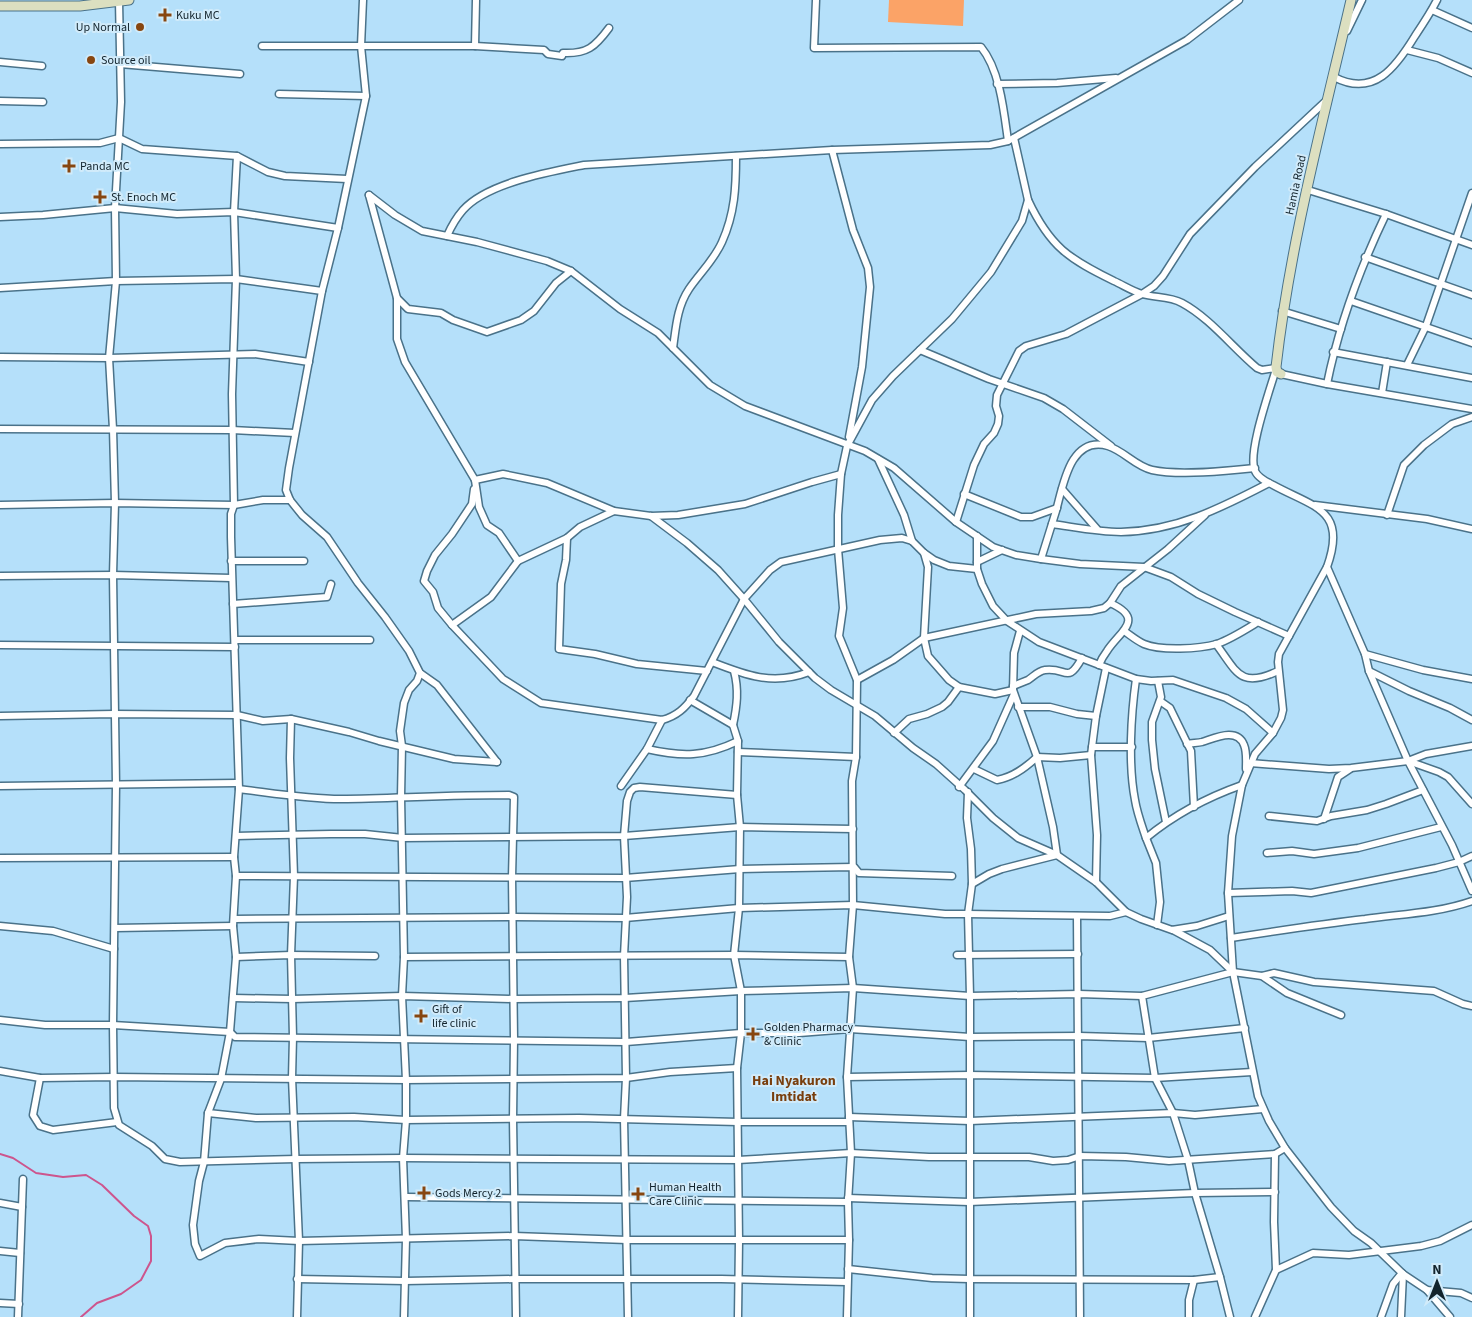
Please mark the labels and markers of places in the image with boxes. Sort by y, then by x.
place label: Kuku MC [176,7,220,24]
marker: Kuku MC [158,8,172,22]
place label: Up Normal [76,19,130,36]
marker: Up Normal [134,21,146,33]
place label: Source oil [101,52,151,69]
marker: Source oil [85,54,97,66]
place label: Panda MC [80,158,130,175]
marker: Panda MC [62,159,76,173]
place label: St. Enoch MC [111,189,176,206]
marker: St. Enoch MC [93,190,107,204]
place label: Gift of life clinic [432,1001,477,1032]
marker: Gift of life clinic [414,1009,428,1023]
place label: Golden Pharmacy & Clinic [764,1019,854,1050]
marker: Golden Pharmacy & Clinic [746,1027,760,1041]
place label: Human Health Care Clinic [649,1179,722,1210]
place label: Gods Mercy 2 [435,1185,501,1202]
marker: Gods Mercy 2 [417,1186,431,1200]
marker: Human Health Care Clinic [631,1187,645,1201]

